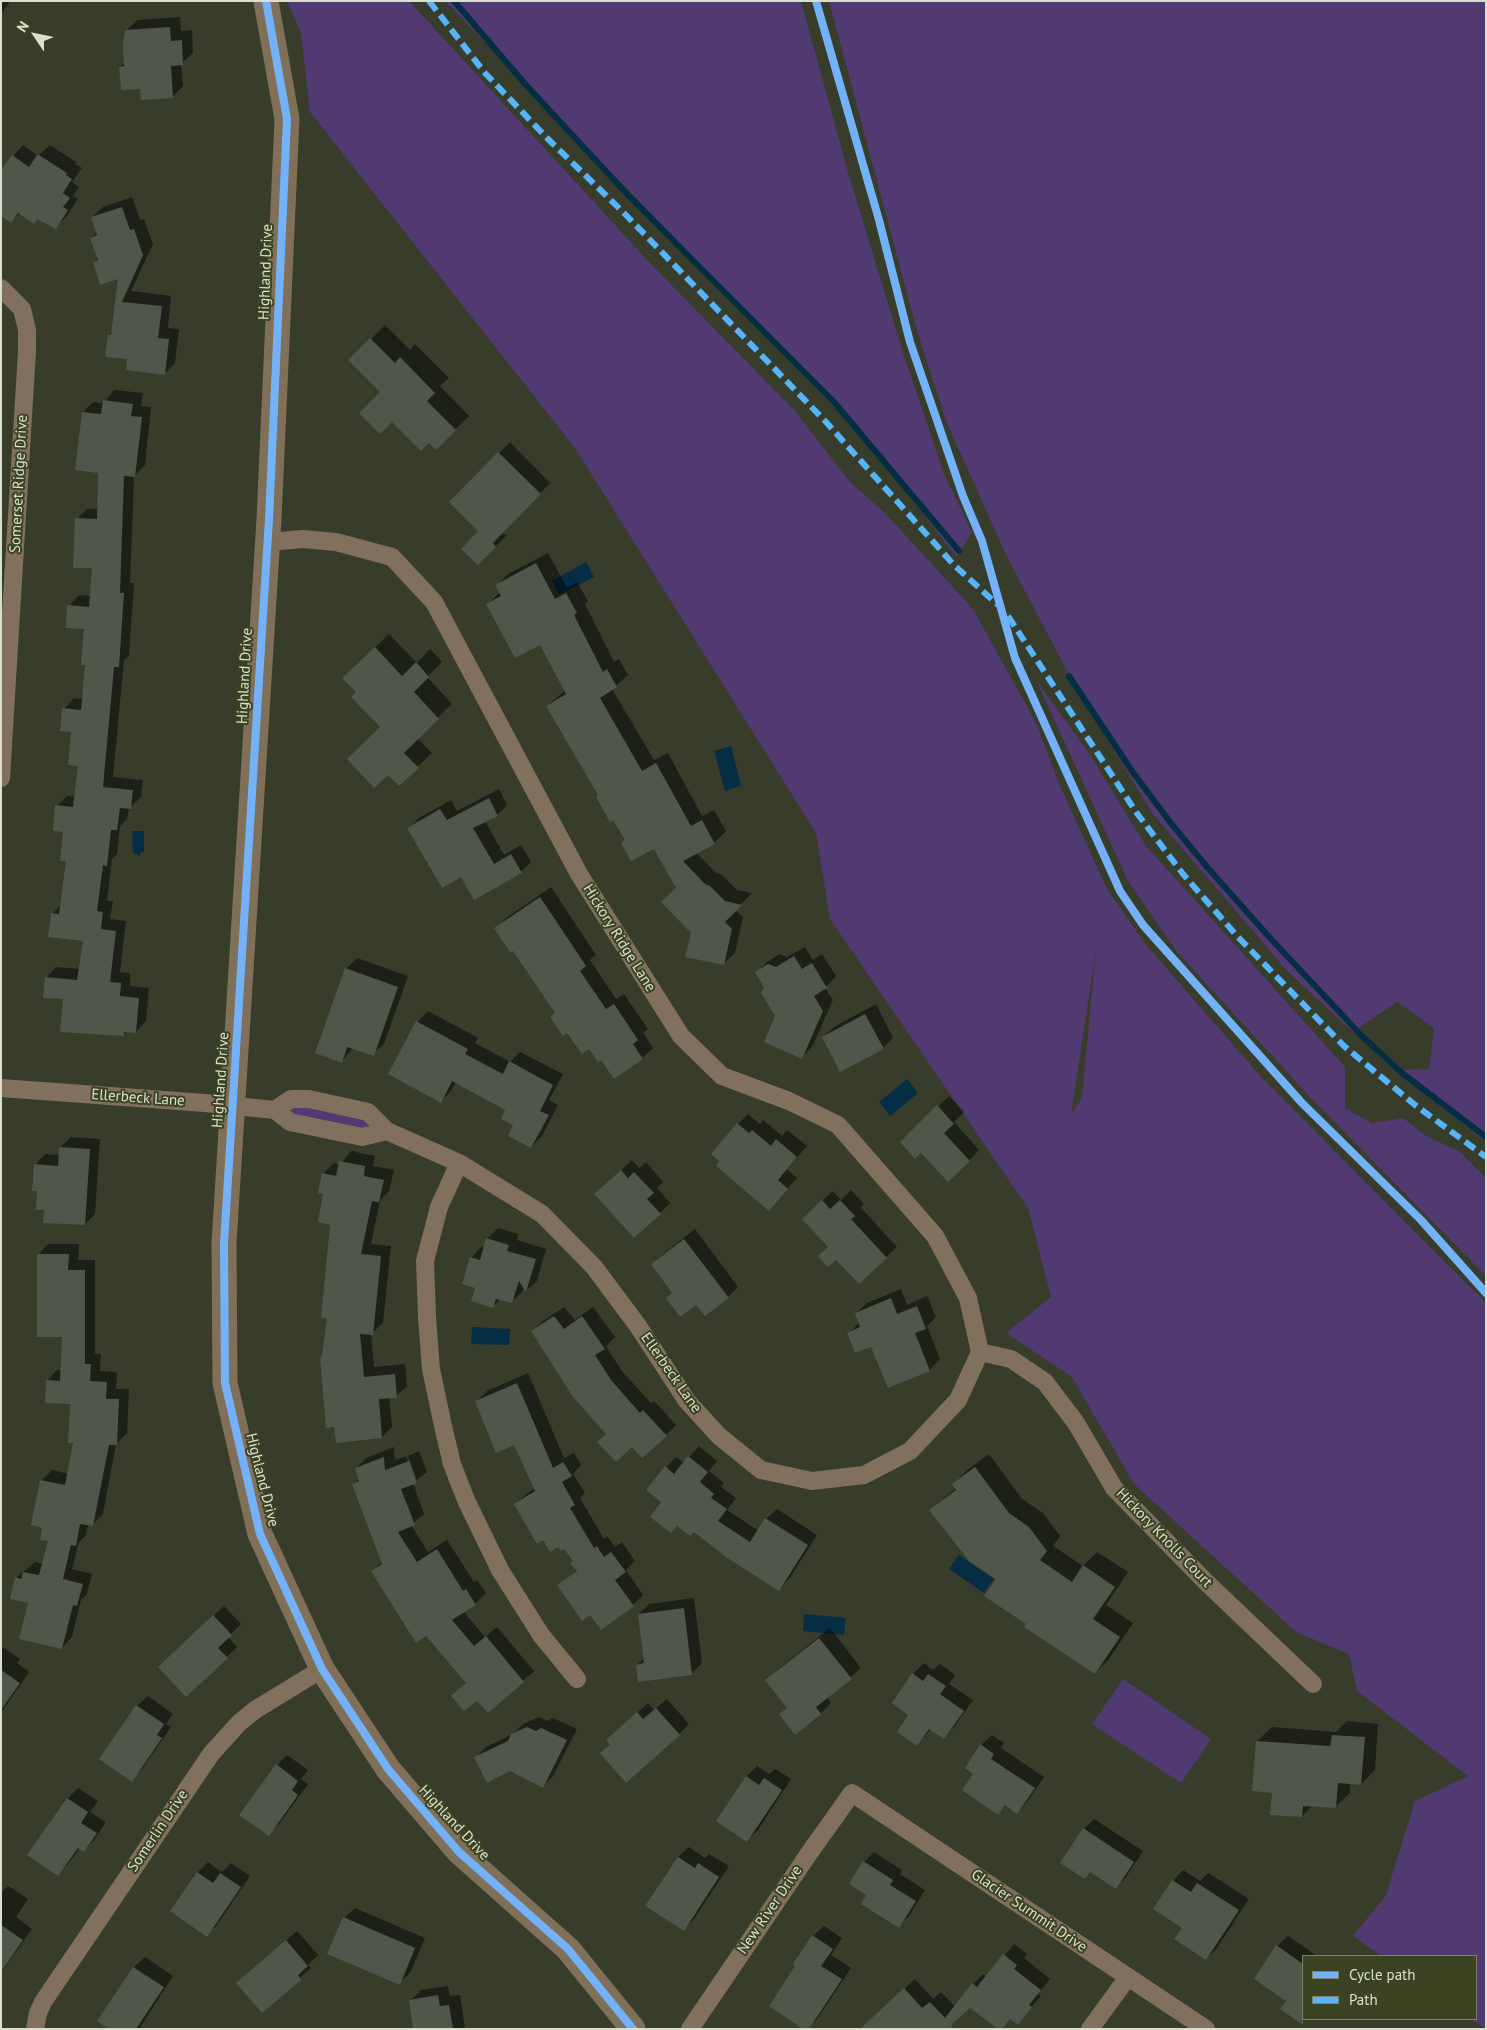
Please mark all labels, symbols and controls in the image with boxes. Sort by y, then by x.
north arrow [10,10,60,60]
text: N [13,18,33,35]
street label: Highland Drive [255,224,277,320]
street label: Somerset Ridge Drive [6,415,32,553]
street label: Highland Drive [233,628,257,724]
street label: Hickory Ridge Lane [579,881,659,995]
street label: Highland Drive [209,1031,233,1129]
street label: Ellerbeck Lane [91,1086,185,1110]
street label: Ellerbeck Lane [637,1329,705,1417]
street label: Highland Drive [242,1431,282,1529]
street label: Hickory Knolls Court [1112,1485,1216,1591]
street label: Highland Drive [415,1782,493,1864]
street label: Somerlin Drive [124,1787,192,1875]
street label: New River Drive [734,1862,806,1958]
street label: Glacier Summit Drive [968,1866,1090,1956]
legend [1302,1955,1477,2020]
text: Cycle path [1349,1965,1415,1984]
text: Path [1349,1990,1378,2009]

